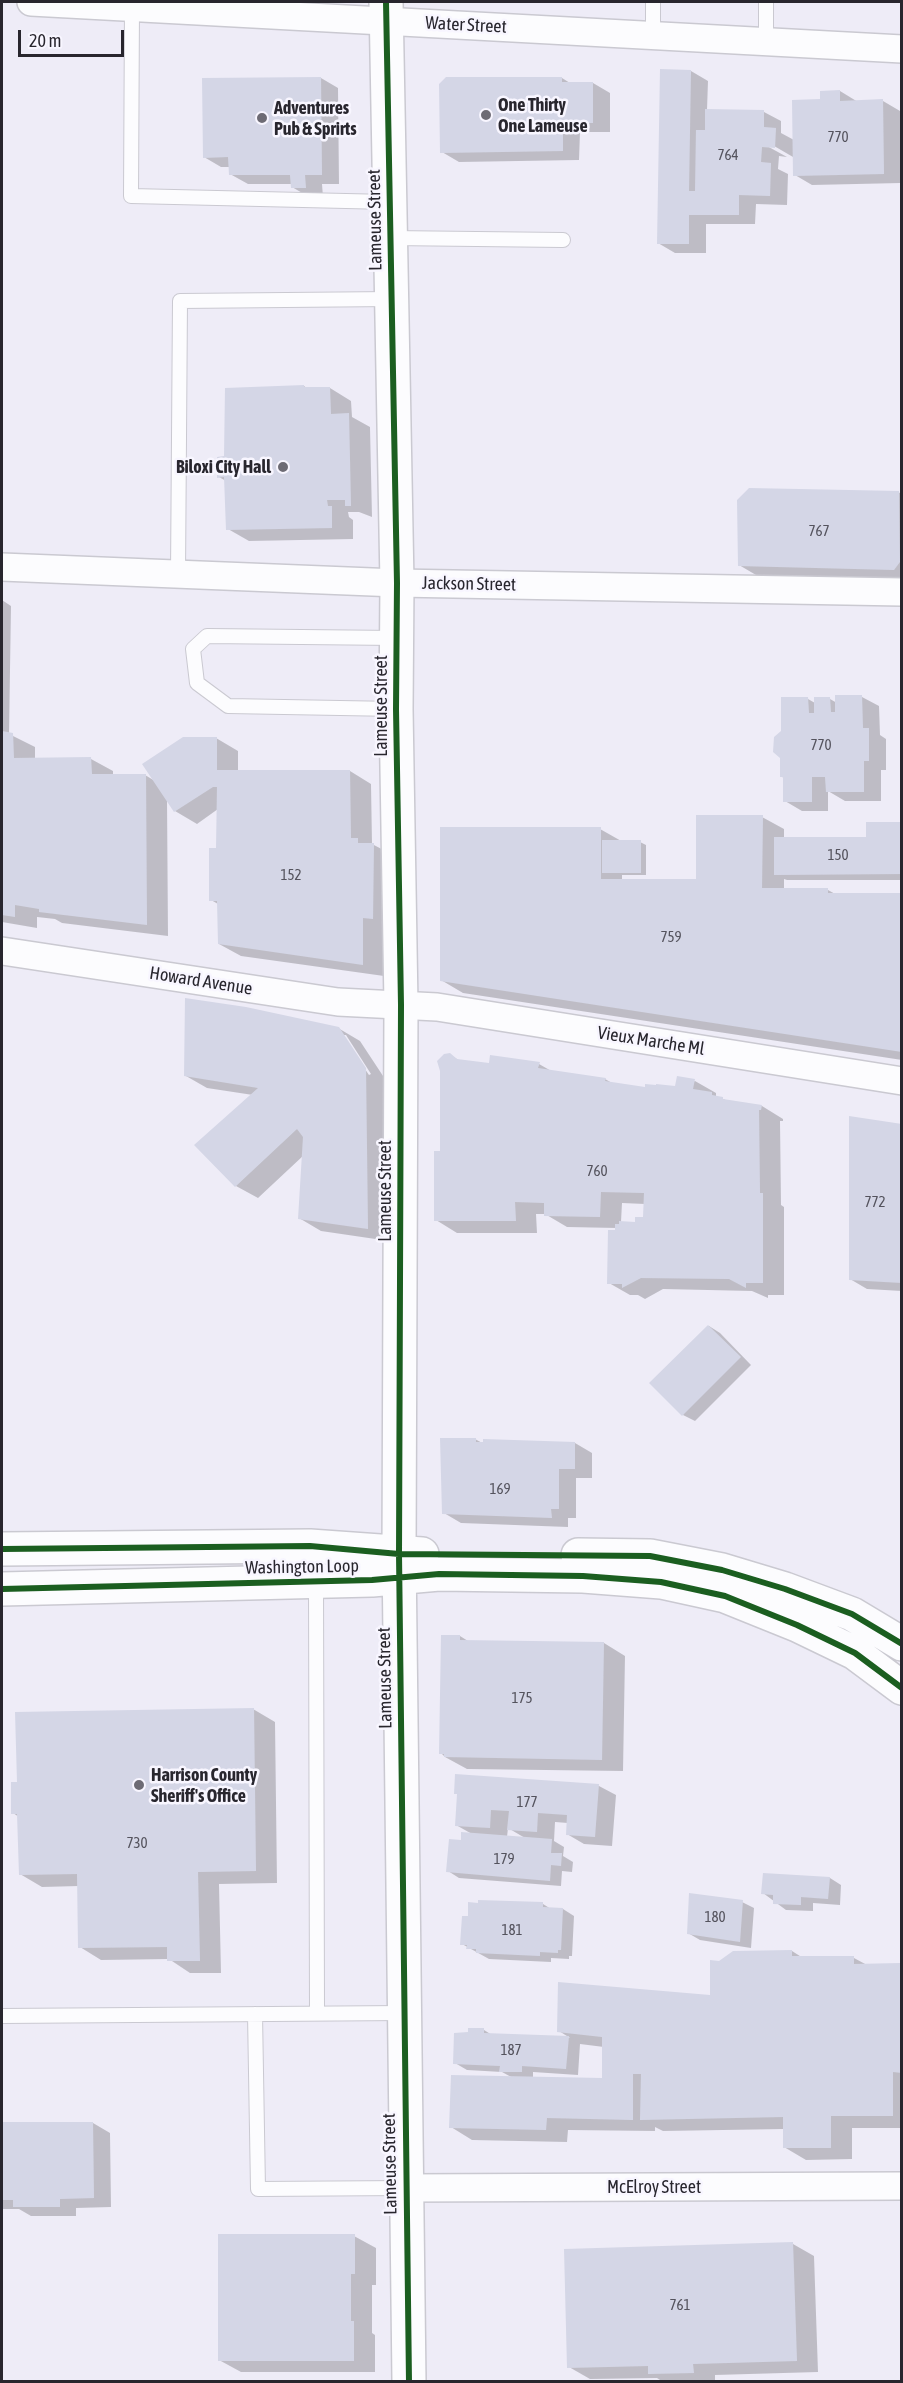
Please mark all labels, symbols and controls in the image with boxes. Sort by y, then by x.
street label: Water Street [425,12,507,38]
scale bar [21,18,128,56]
text: 20 m [29,30,61,51]
place label: One Thirty One Lameuse [498,94,588,136]
place label: Adventures Pub & Sprirts [274,97,357,140]
marker: One Thirty One Lameuse [479,108,493,122]
marker: Adventures Pub & Sprirts [255,111,269,125]
house number: 770 [827,128,849,146]
house number: 764 [717,146,739,164]
street label: Lameuse Street [363,169,387,271]
place label: Biloxi City Hall [176,456,271,478]
marker: Biloxi City Hall [276,460,290,474]
house number: 767 [808,522,830,540]
street label: Jackson Street [422,572,516,596]
street label: Lameuse Street [370,655,392,757]
house number: 770 [810,736,832,754]
house number: 150 [827,846,849,864]
house number: 152 [280,866,302,884]
house number: 759 [660,928,682,946]
street label: Howard Avenue [148,962,254,1000]
street label: Vieux Marche Ml [596,1022,706,1060]
street label: Lameuse Street [374,1140,396,1242]
house number: 760 [586,1162,608,1180]
house number: 772 [864,1193,886,1211]
house number: 169 [489,1480,511,1498]
street label: Washington Loop [245,1555,359,1579]
street label: Lameuse Street [373,1627,397,1729]
house number: 175 [511,1689,533,1707]
place label: Harrison County Sheriff's Office [151,1764,257,1806]
marker: Harrison County Sheriff's Office [132,1778,146,1792]
house number: 177 [516,1793,538,1811]
house number: 730 [126,1834,148,1852]
house number: 179 [493,1850,515,1868]
house number: 180 [704,1908,726,1926]
house number: 181 [501,1921,523,1939]
house number: 187 [500,2041,522,2059]
street label: Lameuse Street [378,2113,402,2215]
street label: McElroy Street [607,2176,701,2198]
house number: 761 [669,2296,691,2314]

